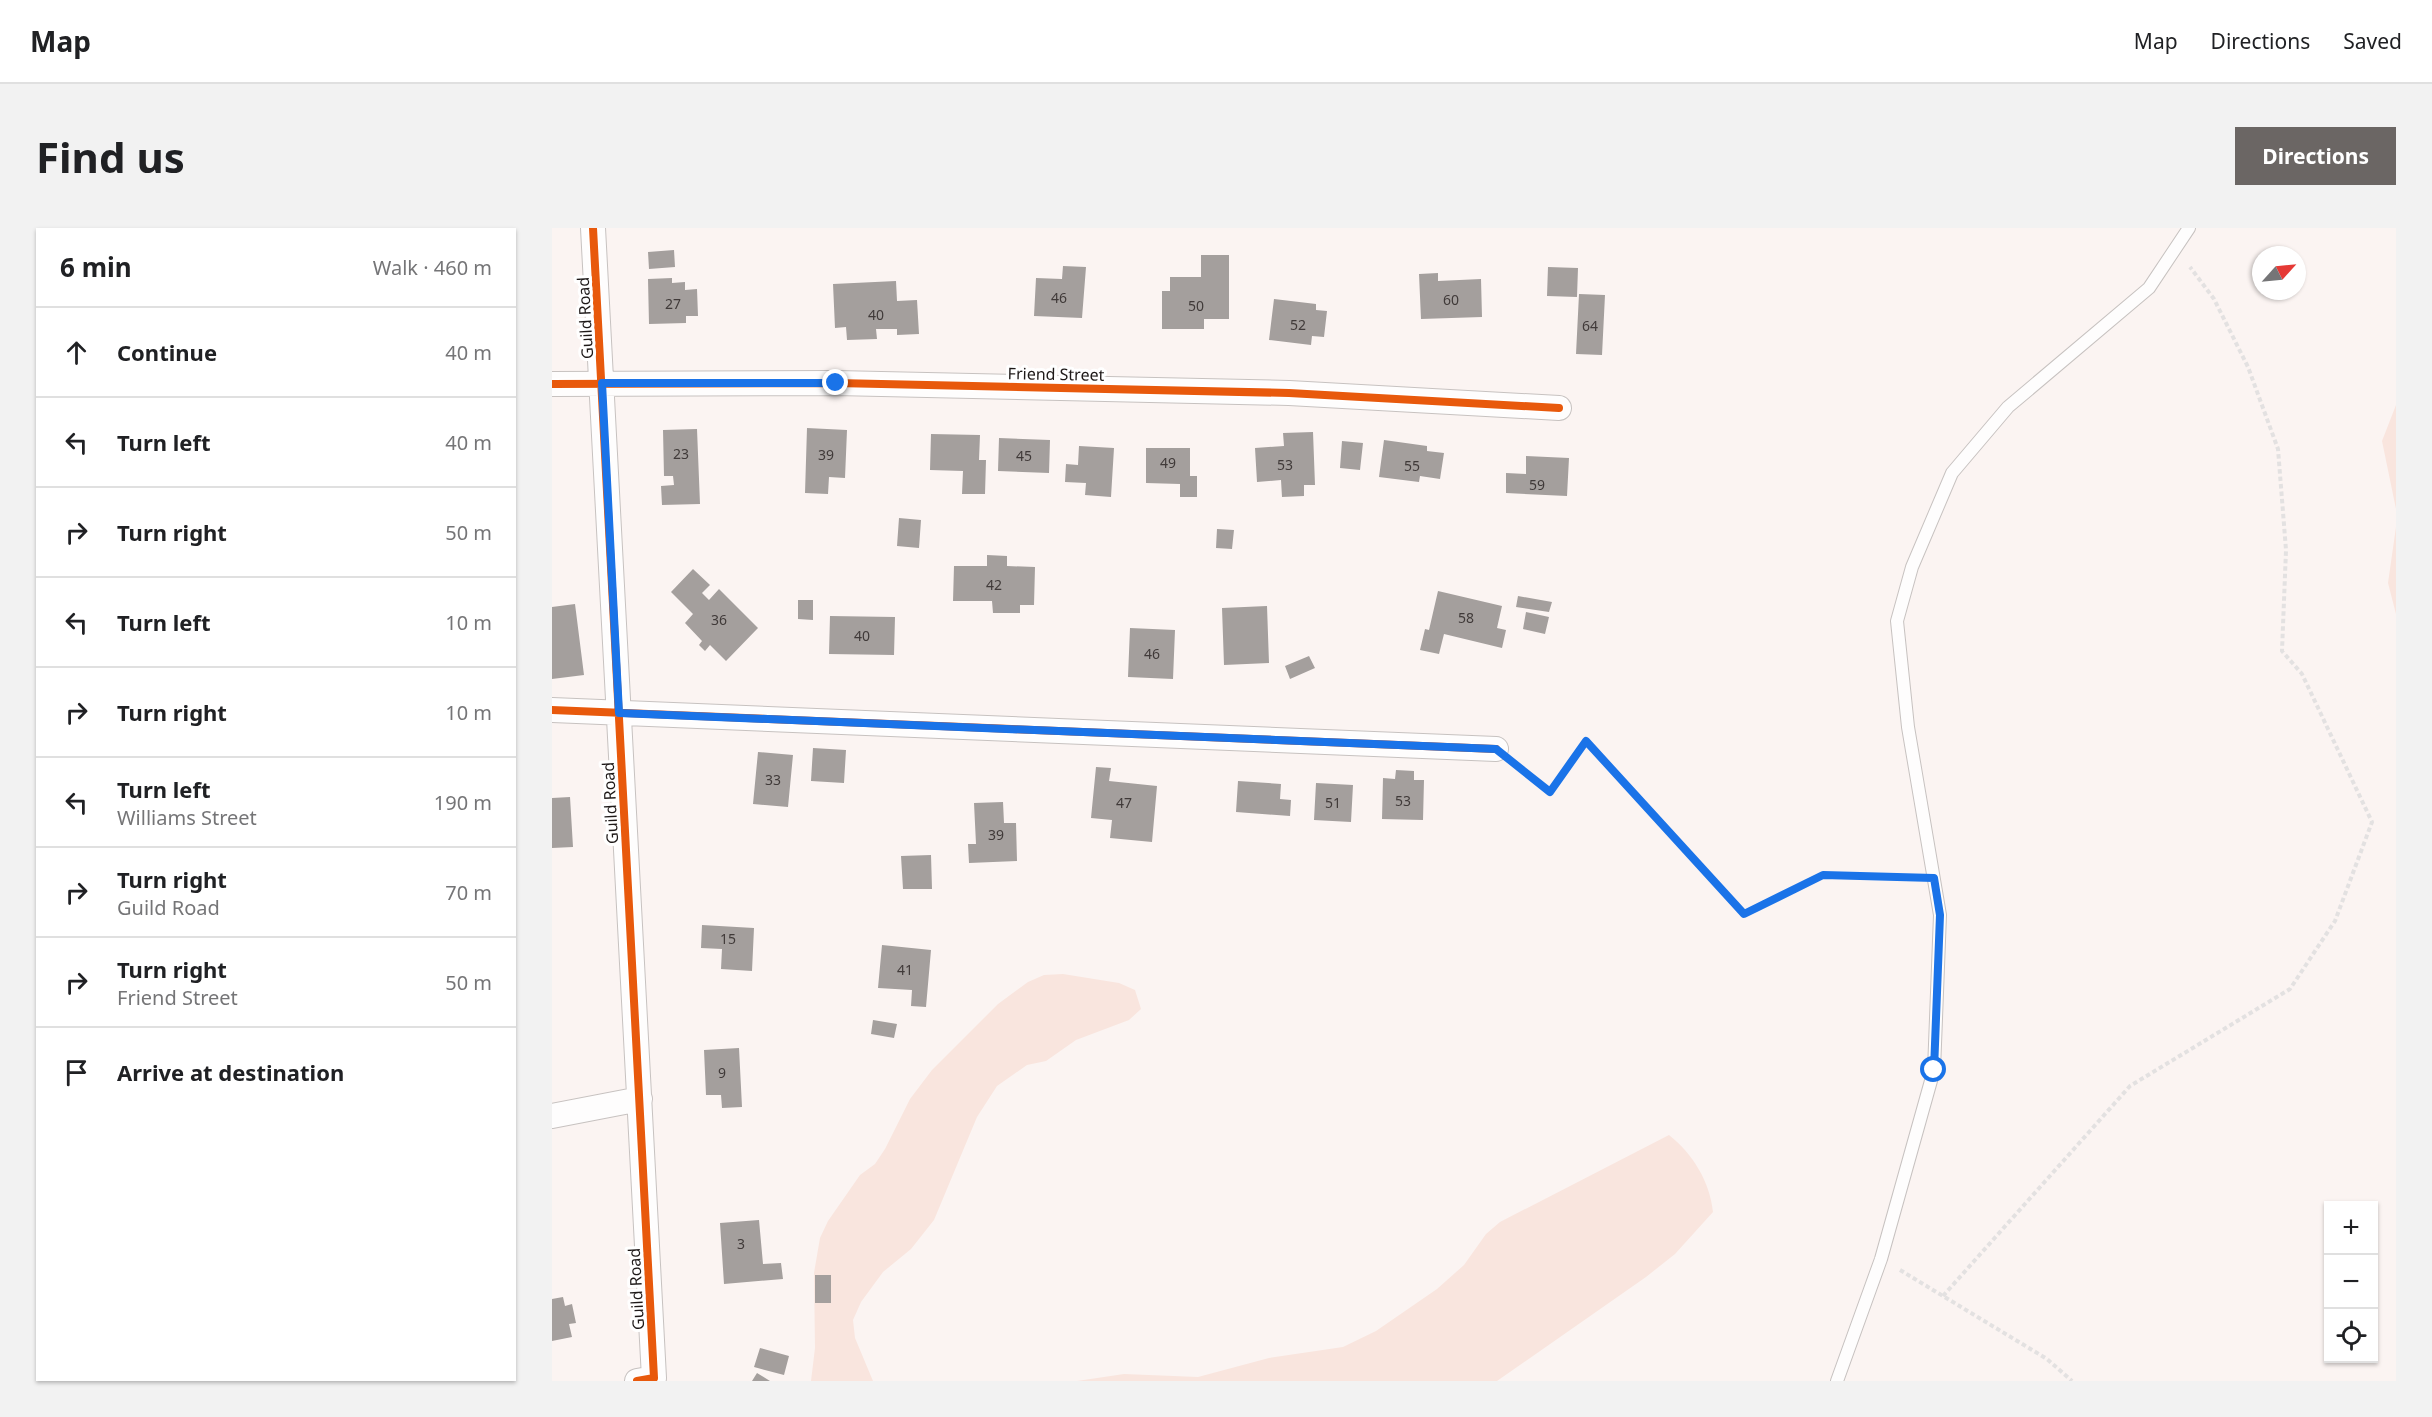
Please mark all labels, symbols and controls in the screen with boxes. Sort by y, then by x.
text: Map [30,22,91,60]
text: Map [2134,27,2178,55]
text: Directions [2211,27,2310,55]
text: Saved [2343,27,2402,55]
button: Directions [2235,127,2396,185]
text: Find us [36,128,185,185]
north arrow [2252,246,2306,300]
text: 6 min [60,249,132,285]
text: Walk · 460 m [373,254,492,281]
street label: Guild Road [572,276,598,360]
house number: 46 [1051,288,1067,307]
house number: 60 [1443,290,1459,309]
house number: 27 [665,294,681,313]
house number: 50 [1188,296,1204,315]
house number: 40 [868,305,884,324]
house number: 52 [1290,315,1306,334]
house number: 64 [1582,316,1598,335]
icon: ahead [60,336,93,369]
text: Continue [117,337,217,367]
text: 40 m [445,339,492,366]
street label: Friend Street [1008,362,1105,386]
route end [822,369,848,395]
icon: left [60,426,93,459]
text: Turn left [117,427,211,457]
text: 40 m [445,429,492,456]
house number: 23 [673,444,689,463]
house number: 39 [818,445,834,464]
house number: 45 [1016,446,1032,465]
house number: 49 [1160,453,1176,472]
house number: 53 [1277,455,1293,474]
house number: 55 [1404,456,1420,475]
house number: 59 [1529,475,1545,494]
icon: right [60,516,93,549]
text: Turn right [117,517,227,547]
text: 50 m [445,519,492,546]
house number: 42 [986,575,1002,594]
icon: left [60,606,93,639]
text: Turn left [117,607,211,637]
house number: 58 [1458,608,1474,627]
text: 10 m [445,609,492,636]
house number: 36 [711,610,727,629]
house number: 40 [854,626,870,645]
house number: 46 [1144,644,1160,663]
icon: right [60,696,93,729]
text: Turn right [117,697,227,727]
text: 10 m [445,699,492,726]
street label: Guild Road [597,761,623,845]
house number: 33 [765,770,781,789]
text: Turn left [117,774,211,804]
icon: left [60,786,93,819]
text: 190 m [434,789,492,816]
house number: 53 [1395,791,1411,810]
house number: 47 [1116,793,1132,812]
house number: 51 [1325,793,1341,812]
text: Williams Street [117,804,257,831]
house number: 39 [988,825,1004,844]
text: Turn right [117,864,227,894]
icon: right [60,876,93,909]
text: 70 m [445,879,492,906]
text: Guild Road [117,894,220,921]
house number: 15 [720,929,736,948]
text: Turn right [117,954,227,984]
house number: 41 [897,960,913,979]
icon: right [60,966,93,999]
text: 50 m [445,969,492,996]
text: Friend Street [117,984,238,1011]
icon: arrive [60,1056,93,1089]
route start [1920,1056,1946,1082]
text: Arrive at destination [117,1057,344,1087]
house number: 9 [718,1063,726,1082]
map controls [2324,1201,2378,1363]
button: + [2324,1201,2378,1255]
house number: 3 [737,1234,745,1253]
street label: Guild Road [623,1247,649,1331]
button: − [2324,1255,2378,1309]
button: locate [2324,1309,2378,1363]

